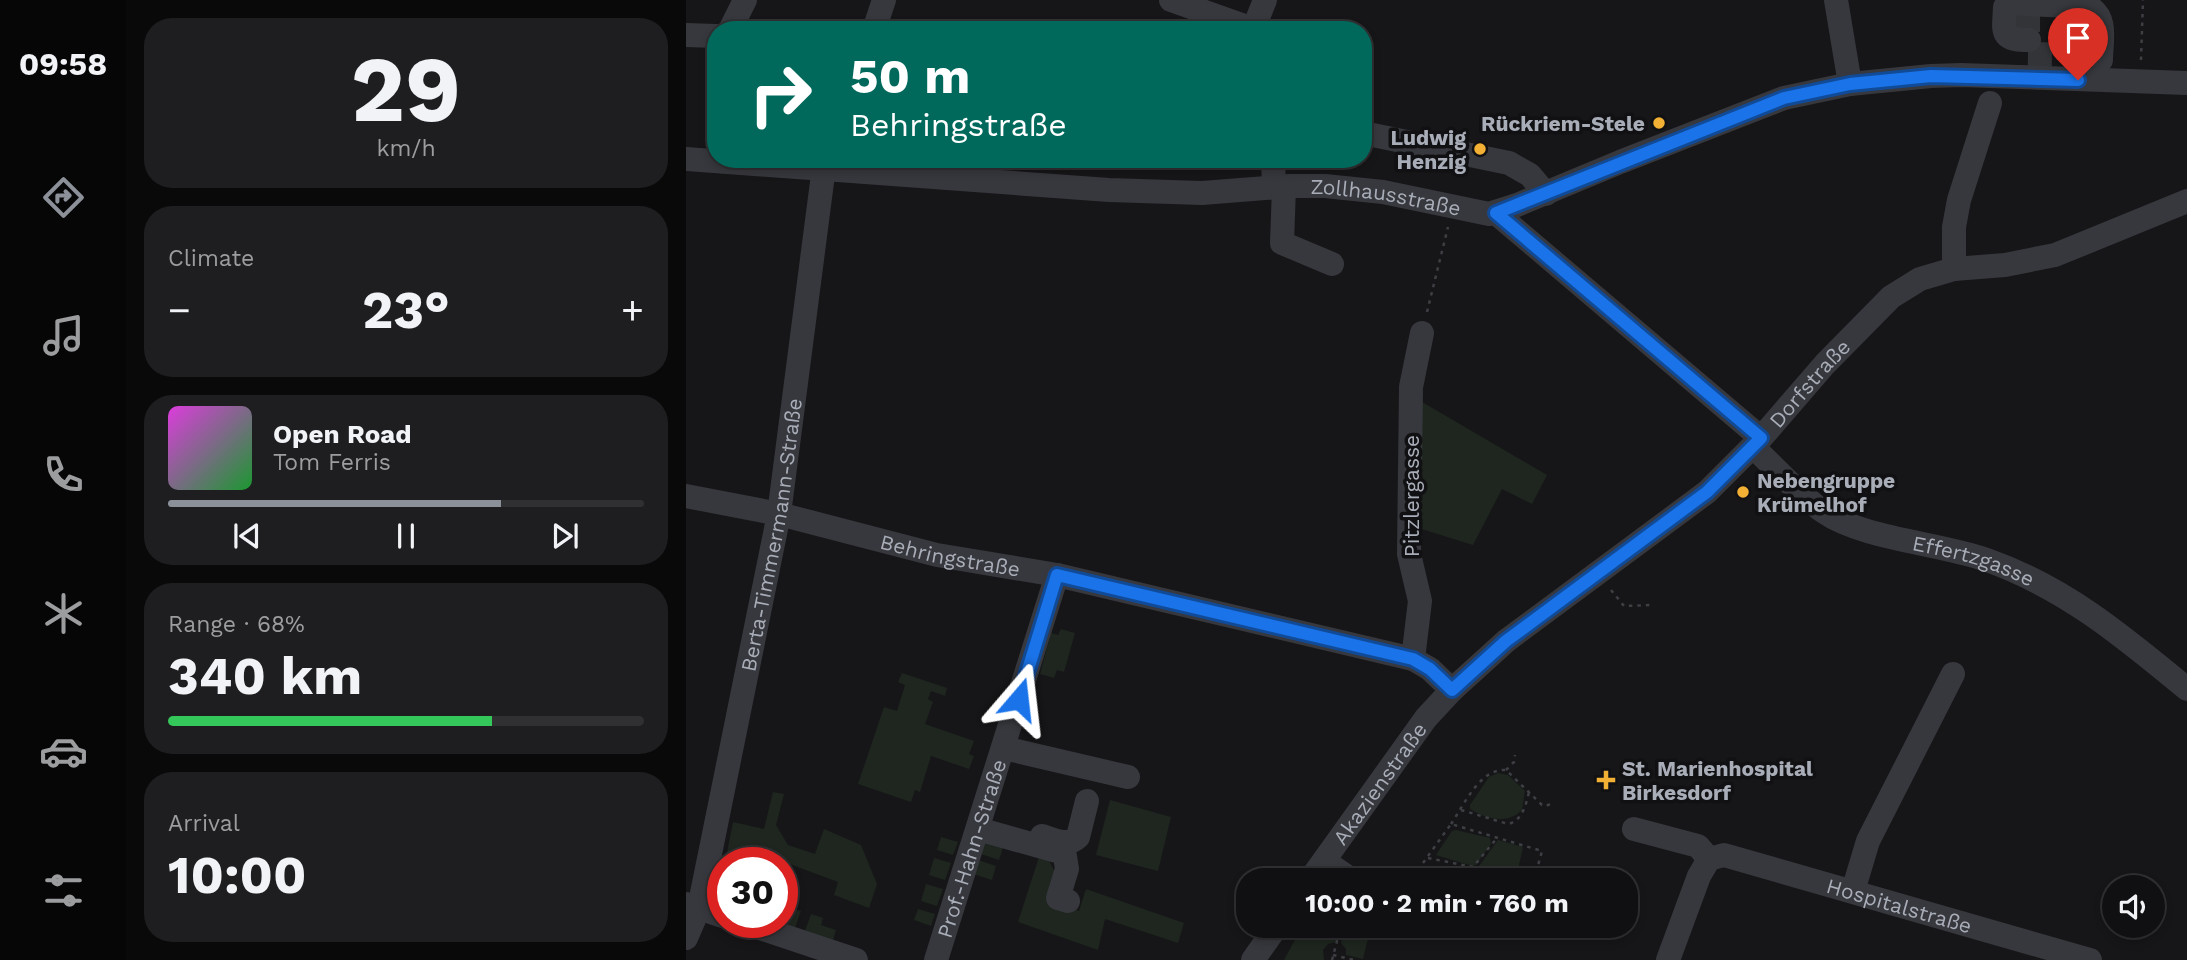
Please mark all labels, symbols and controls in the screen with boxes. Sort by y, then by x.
pin [2048,8,2108,80]
icon: arrive [2059,19,2097,57]
text: 29 [351,36,461,143]
text: 09:58 [19,45,107,83]
text: 50 m [850,47,970,105]
icon: right [735,49,826,140]
text: Behringstraße [850,106,1067,144]
place label: Rückriem-Stele [1481,111,1645,136]
marker: Rückriem-Stele [1651,115,1667,131]
place label: Ludwig Henzig [1391,125,1466,174]
text: km/h [376,135,436,162]
marker: Ludwig Henzig [1472,141,1488,157]
icon: directions [39,173,88,222]
street label: Zollhausstraße [1310,173,1463,220]
text: Climate [168,245,254,272]
text: 23° [362,280,450,341]
text: − [168,288,191,332]
text: + [621,288,644,332]
icon: music [39,311,88,360]
street label: Dorfstraße [1763,334,1855,432]
street label: Berta-Timmermann-Straße [735,396,806,674]
text: Open Road [273,419,411,449]
street label: Pitzlergasse [1399,435,1424,557]
text: Tom Ferris [273,449,391,476]
icon: phone [39,450,88,499]
place label: Nebengruppe Krümelhof [1757,468,1895,517]
marker: Nebengruppe Krümelhof [1735,484,1751,500]
icon: previous [228,517,266,555]
icon: pause [387,517,425,555]
icon: next [546,517,584,555]
street label: Behringstraße [878,528,1022,581]
street label: Effertzgasse [1910,530,2039,591]
icon: climate [39,589,88,638]
text: Range · 68% [168,611,305,638]
text: 340 km [168,646,362,707]
position arrow [982,662,1056,736]
street label: Akazienstraße [1327,717,1432,849]
icon: car [39,727,88,776]
street label: Prof.-Hahn-Straße [931,756,1011,941]
place label: St. Marienhospital Birkesdorf [1622,756,1813,805]
marker: St. Marienhospital Birkesdorf [1596,770,1616,790]
text: Arrival [168,810,240,837]
text: 10:00 [168,845,307,906]
speed limit sign: 30 [707,847,798,938]
icon: filters [39,866,88,915]
street label: Hospitalstraße [1824,873,1975,938]
map controls [2102,875,2165,938]
button: sound [2102,875,2165,938]
text: 10:00 · 2 min · 760 m [1305,888,1569,918]

